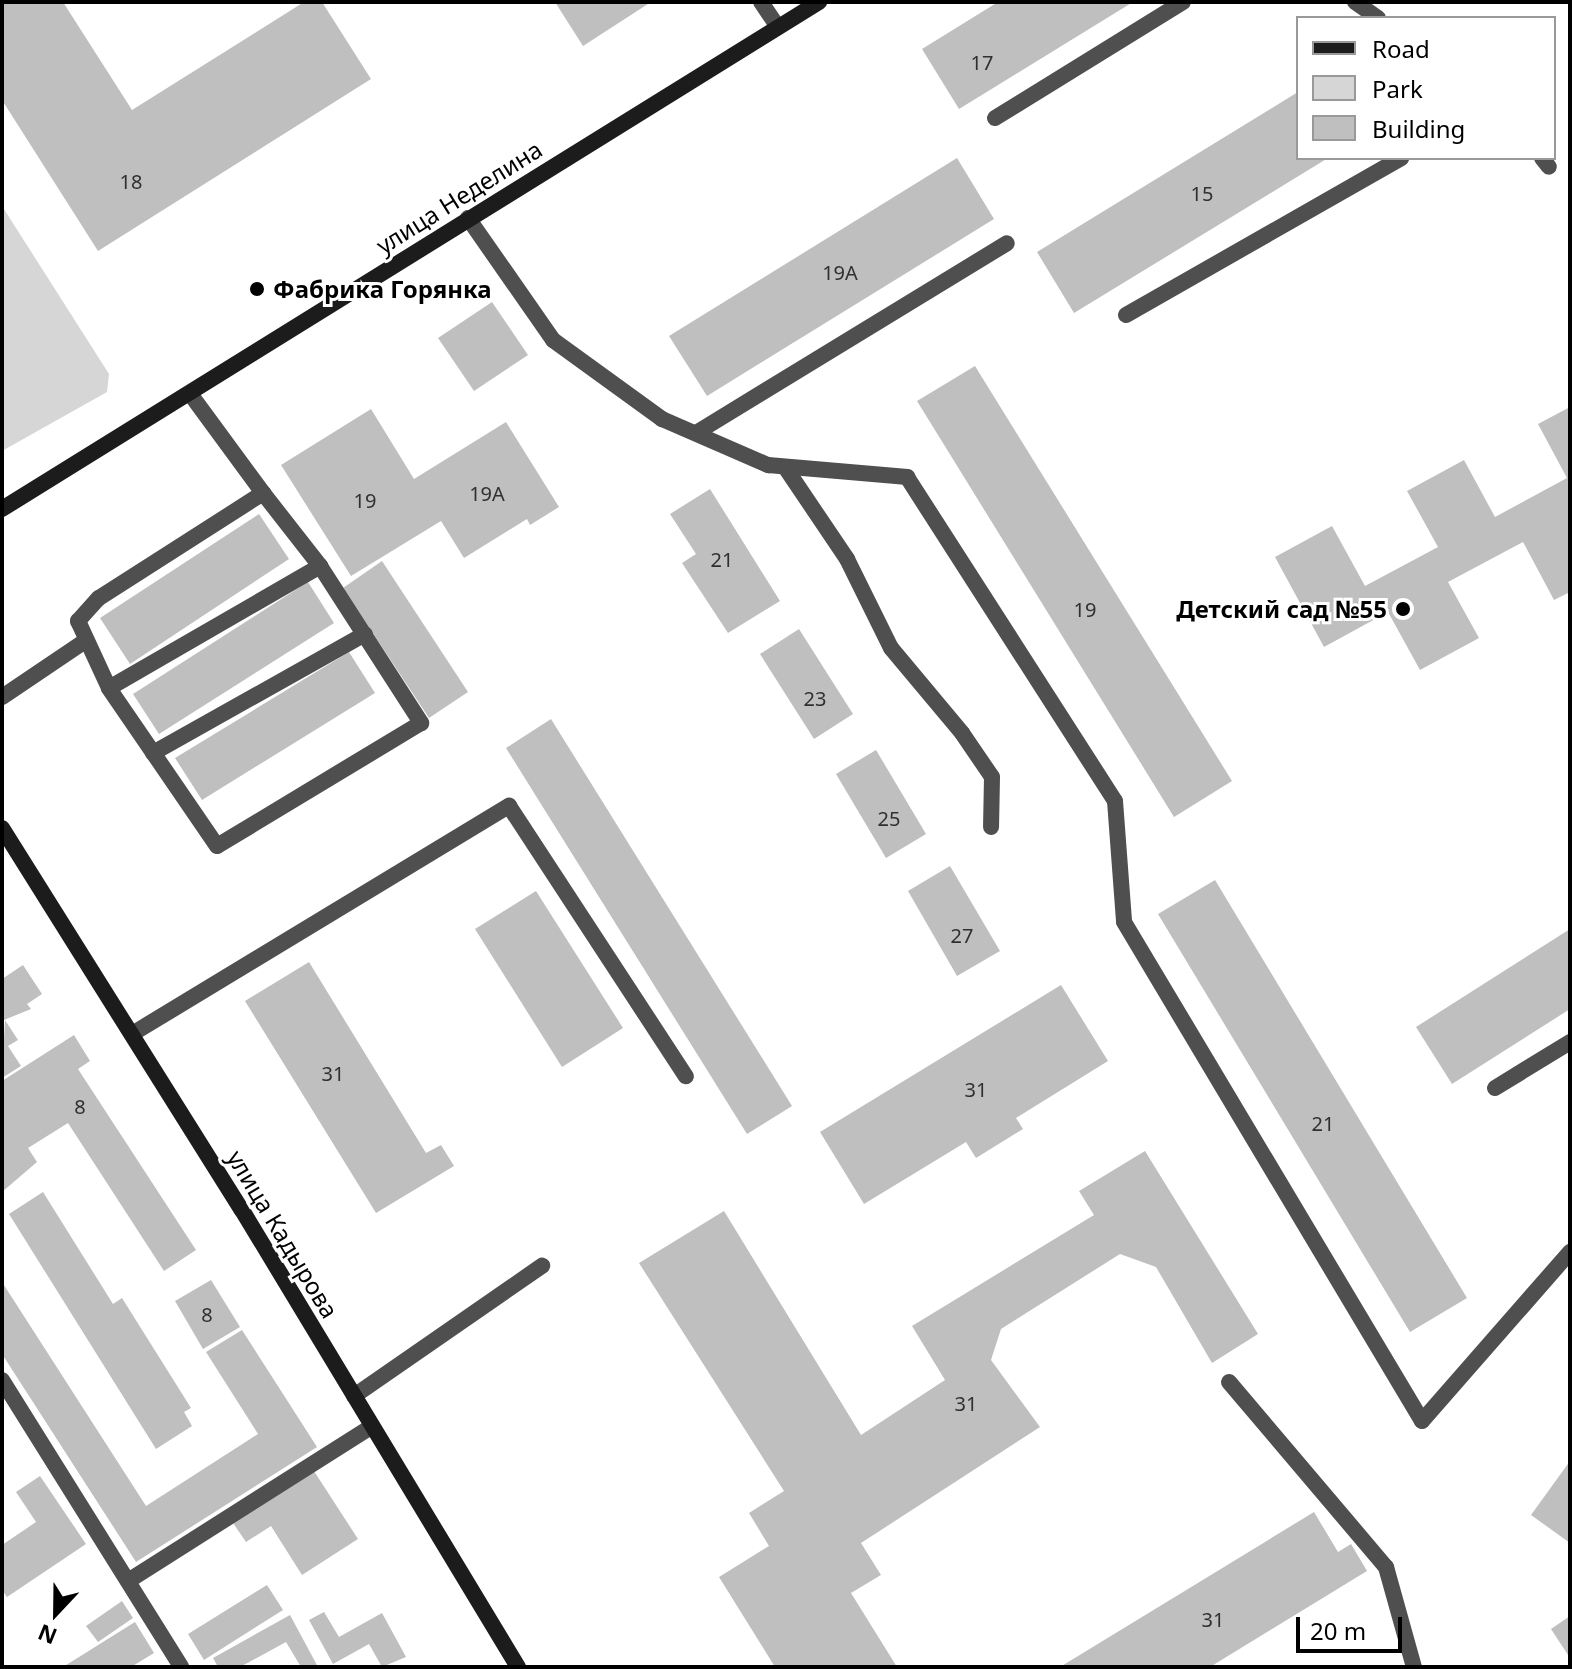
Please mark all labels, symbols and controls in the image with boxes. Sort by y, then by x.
legend [1296,16,1556,160]
text: Road [1372,32,1430,65]
house number: 17 [971,50,993,74]
text: Park [1372,72,1423,105]
text: Building [1372,112,1465,145]
street label: улица Неделина [371,134,547,260]
house number: 18 [120,169,142,193]
house number: 15 [1191,181,1213,205]
house number: 19А [822,260,858,284]
place label: Фабрика Горянка [273,275,492,303]
marker: Фабрика Горянка [248,280,266,298]
house number: 19А [469,481,505,505]
house number: 19 [354,488,376,512]
house number: 21 [711,547,733,571]
place label: Детский сад №55 [1176,595,1387,623]
house number: 19 [1074,597,1096,621]
marker: Детский сад №55 [1394,600,1412,618]
house number: 23 [804,686,826,710]
house number: 25 [878,806,900,830]
house number: 27 [951,923,973,947]
house number: 31 [322,1061,344,1085]
house number: 31 [965,1077,987,1101]
house number: 8 [74,1094,86,1118]
house number: 21 [1312,1111,1334,1135]
street label: улица Кадырова [221,1145,345,1323]
house number: 8 [201,1302,213,1326]
house number: 31 [955,1391,977,1415]
north arrow [16,1573,96,1653]
scale bar [1300,1601,1406,1651]
house number: 31 [1202,1607,1224,1631]
text: 20 m [1310,1614,1366,1647]
text: N [33,1618,61,1653]

